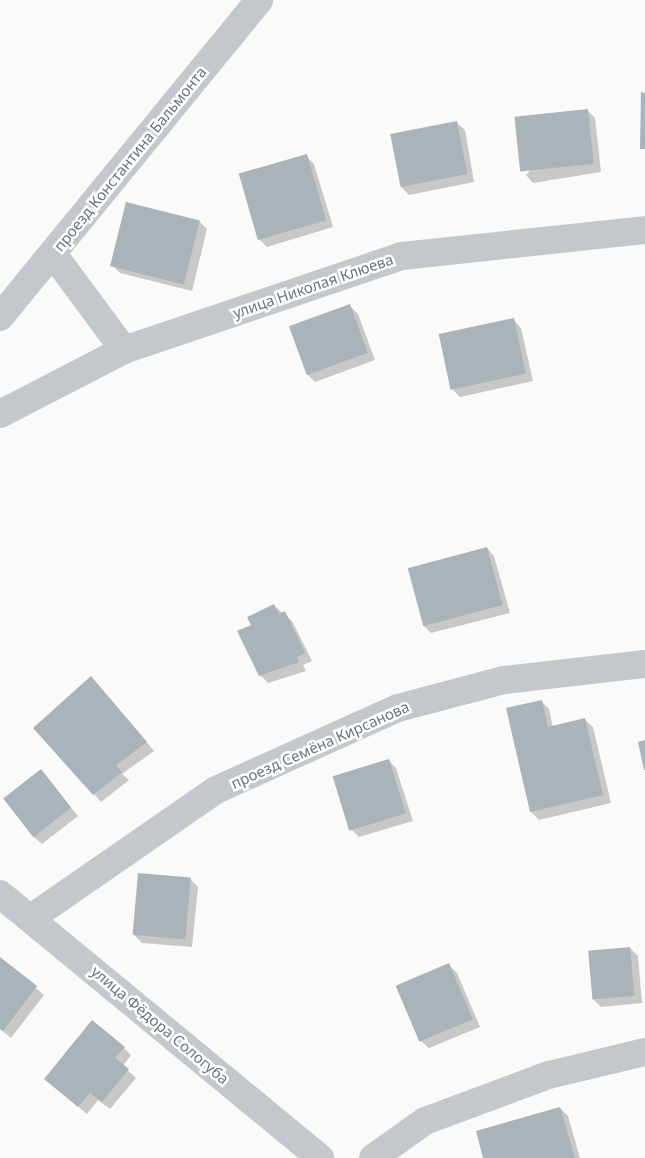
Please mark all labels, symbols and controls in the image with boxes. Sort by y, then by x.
street label: проезд Константина Бальмонта [50,63,210,255]
street label: улица Николая Клюева [230,250,396,322]
street label: проезд Семёна Кирсанова [228,697,412,793]
street label: улица Фёдора Сологуба [88,962,232,1088]

